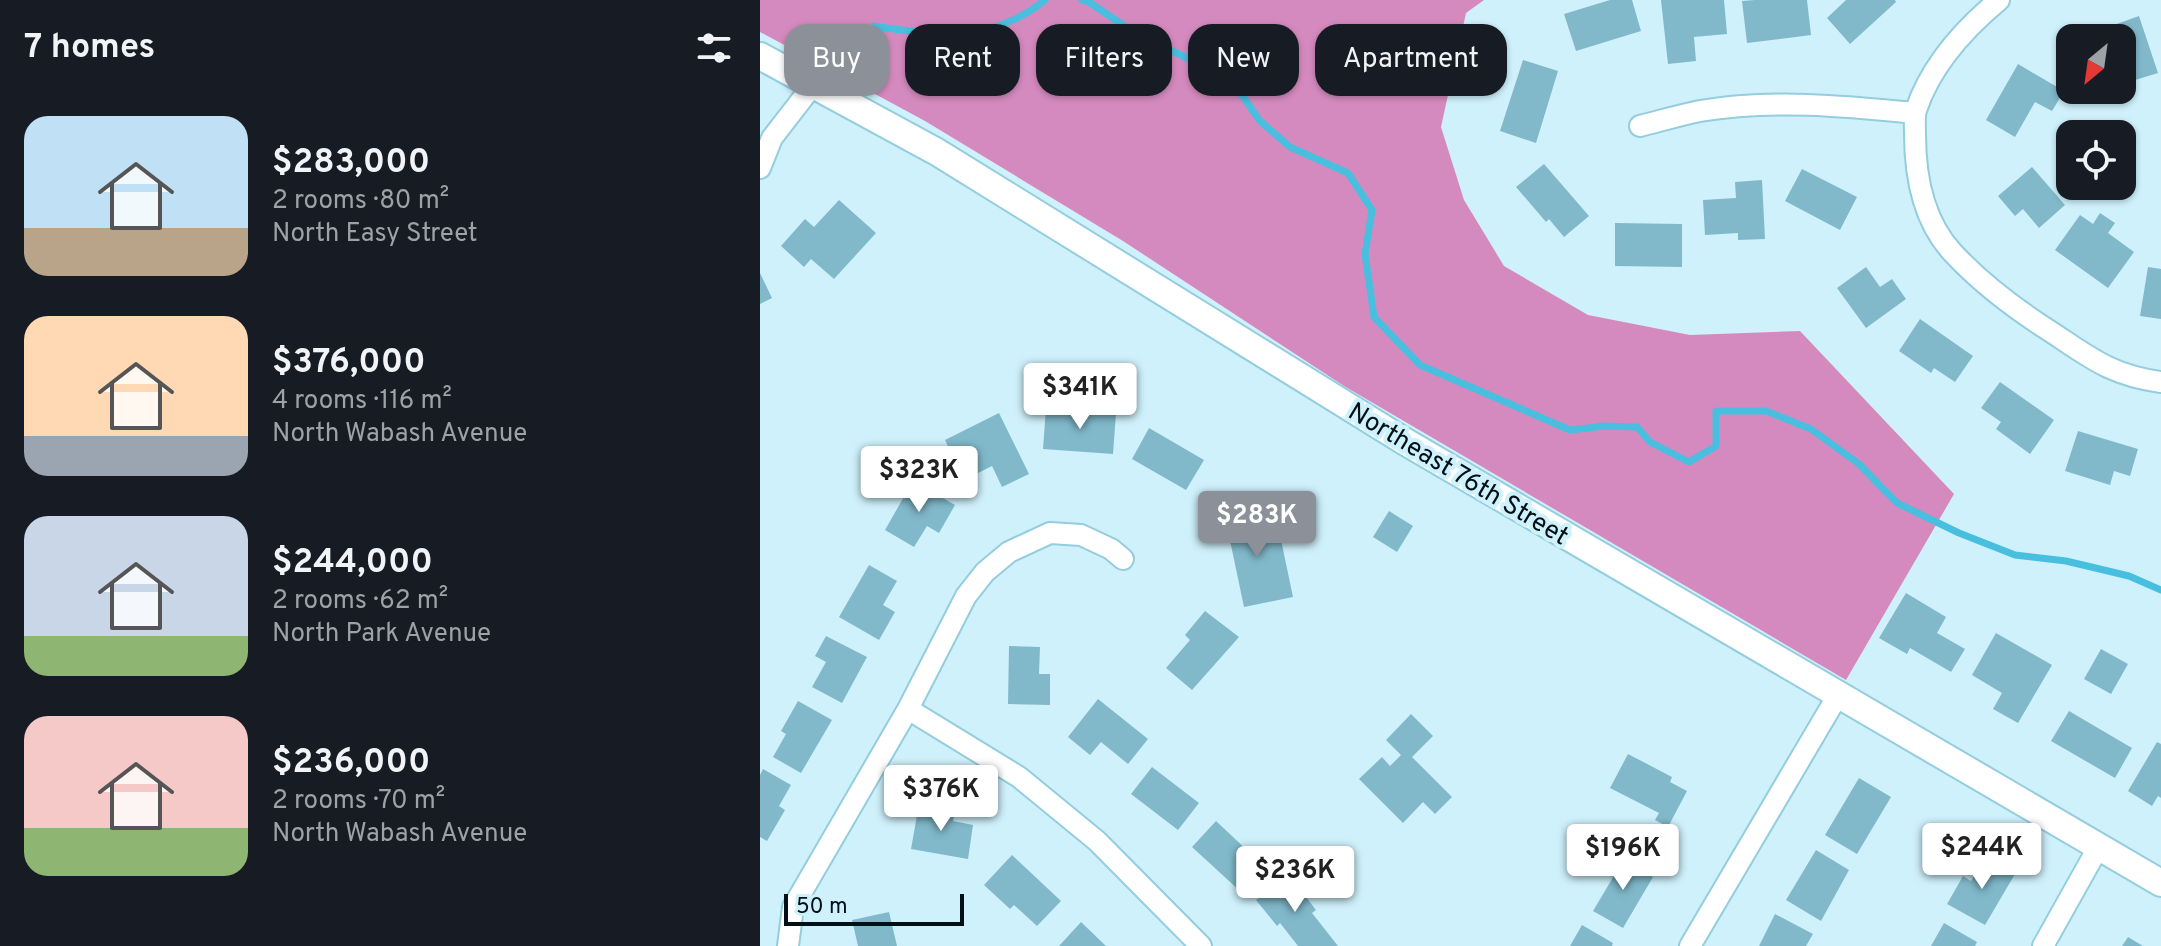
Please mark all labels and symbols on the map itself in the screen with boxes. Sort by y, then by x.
north arrow [2056,24,2136,104]
pin: $341K [1024,363,1136,431]
street label: Northeast 76th Street [1341,396,1574,554]
pin: $323K [863,446,975,514]
pin: $283K [1201,491,1313,559]
pin: $376K [885,765,997,833]
pin: $244K [1926,823,2038,891]
pin: $196K [1567,824,1679,892]
pin: $236K [1239,846,1351,914]
scale bar [784,890,964,926]

